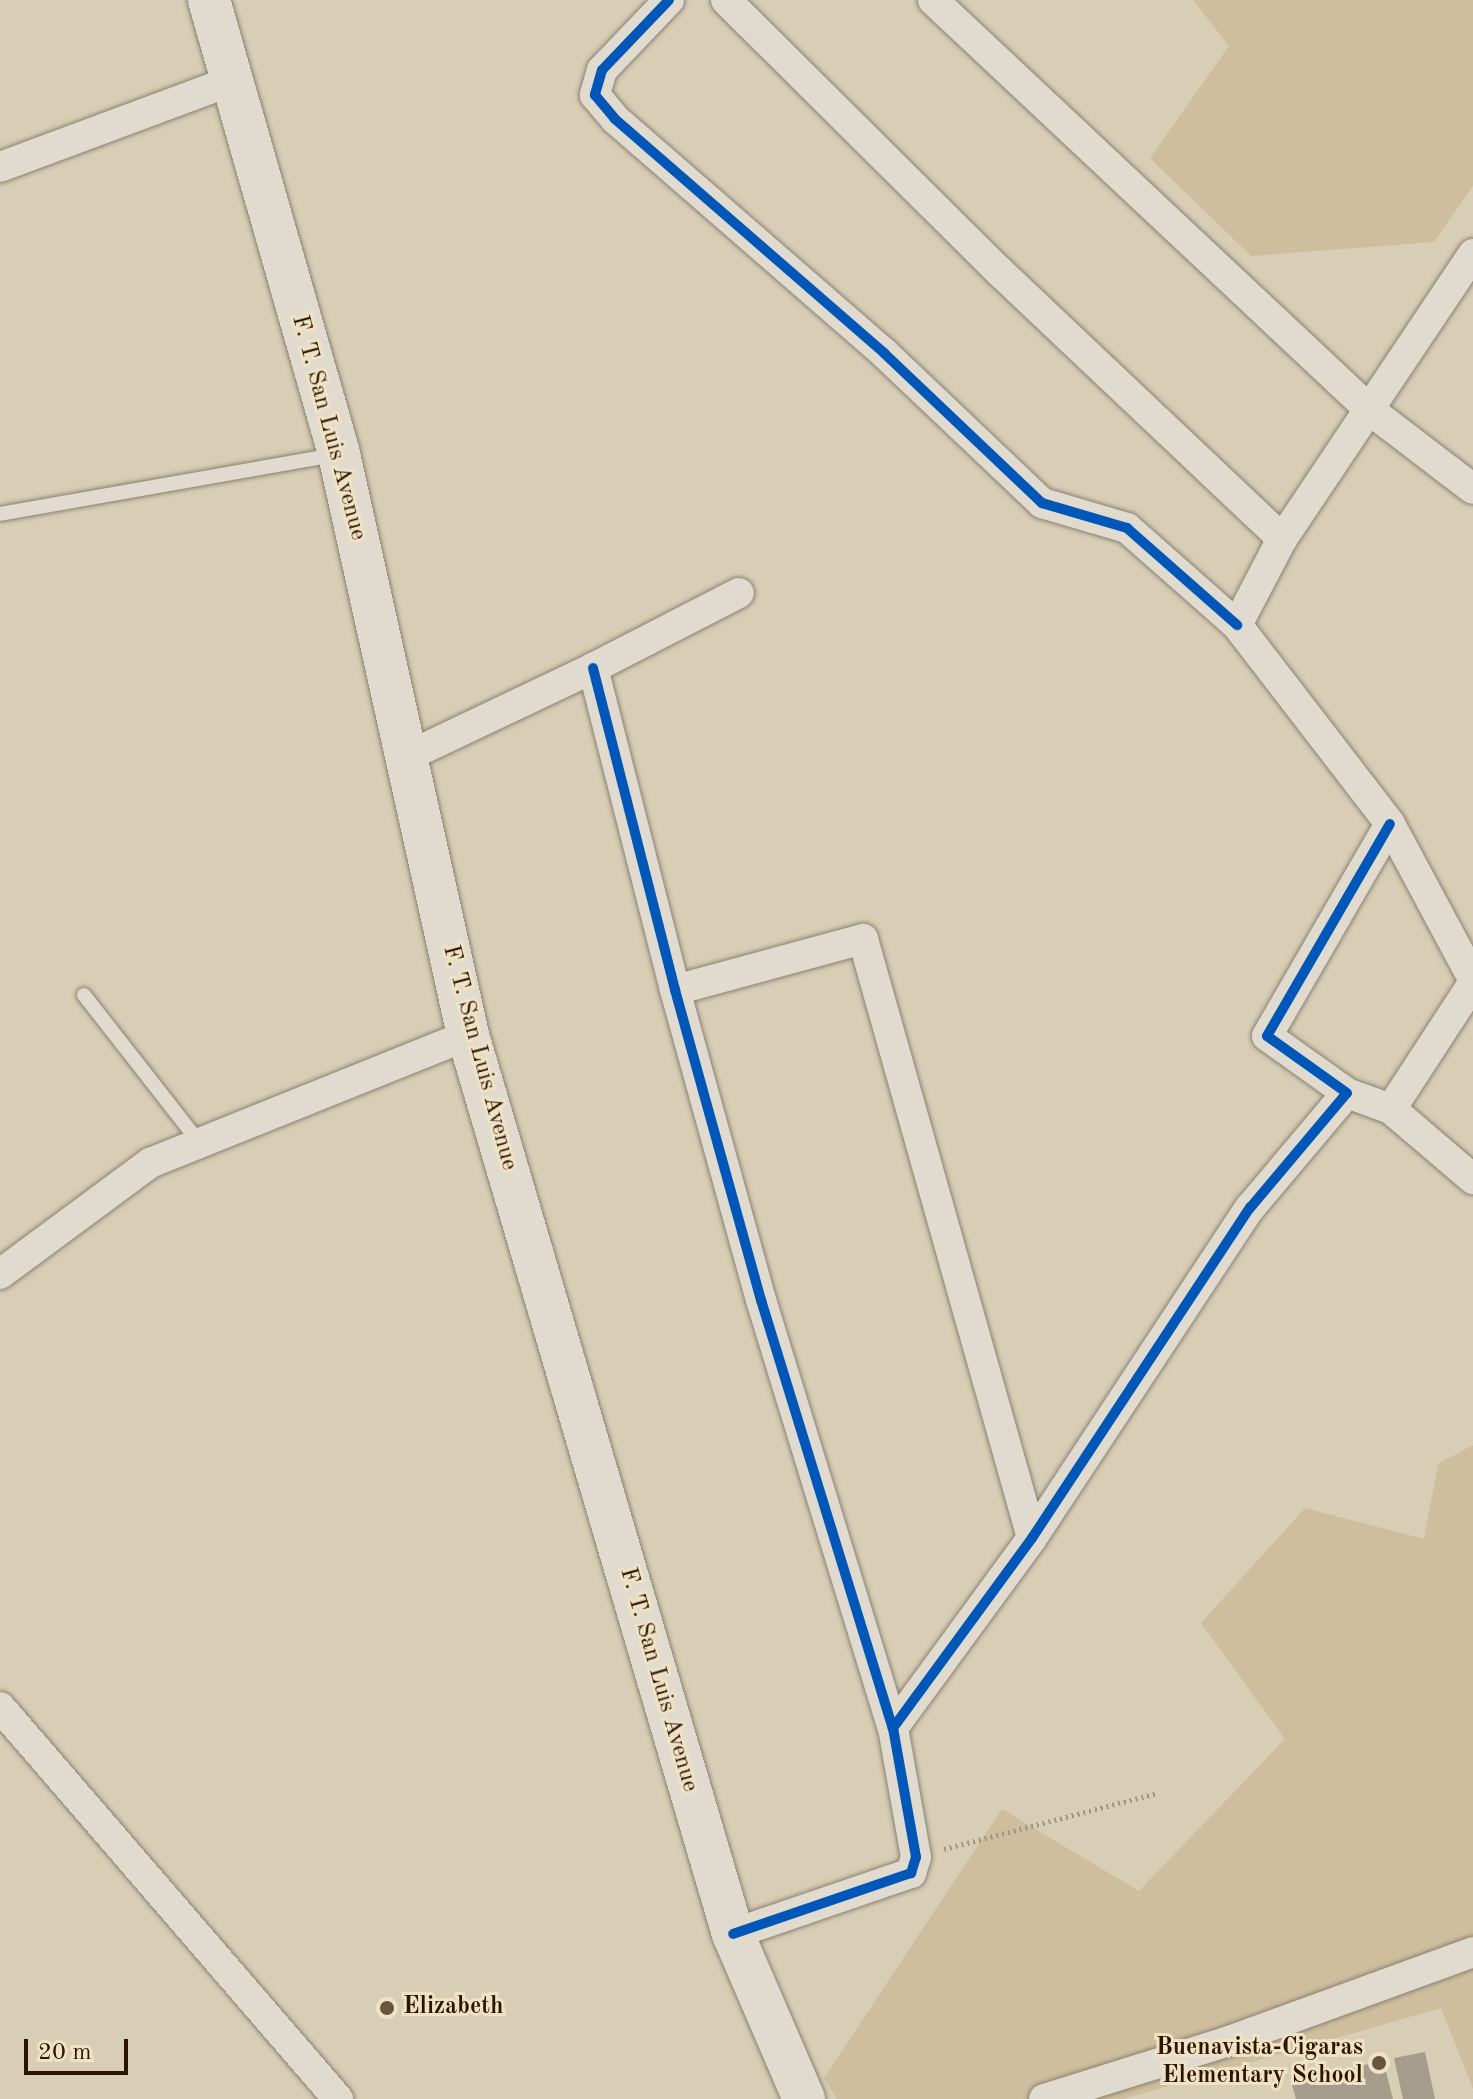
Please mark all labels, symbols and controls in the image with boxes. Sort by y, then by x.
street label: F. T. San Luis Avenue [284,312,372,544]
street label: F. T. San Luis Avenue [435,942,523,1174]
street label: F. T. San Luis Avenue [612,1564,704,1796]
place label: Elizabeth [403,1994,503,2022]
marker: Elizabeth [378,1999,396,2017]
scale bar [28,2023,132,2073]
place label: Buenavista-Cigaras Elementary School [1156,2035,1363,2091]
text: 20 m [38,2041,92,2065]
marker: Buenavista-Cigaras Elementary School [1370,2054,1388,2072]

